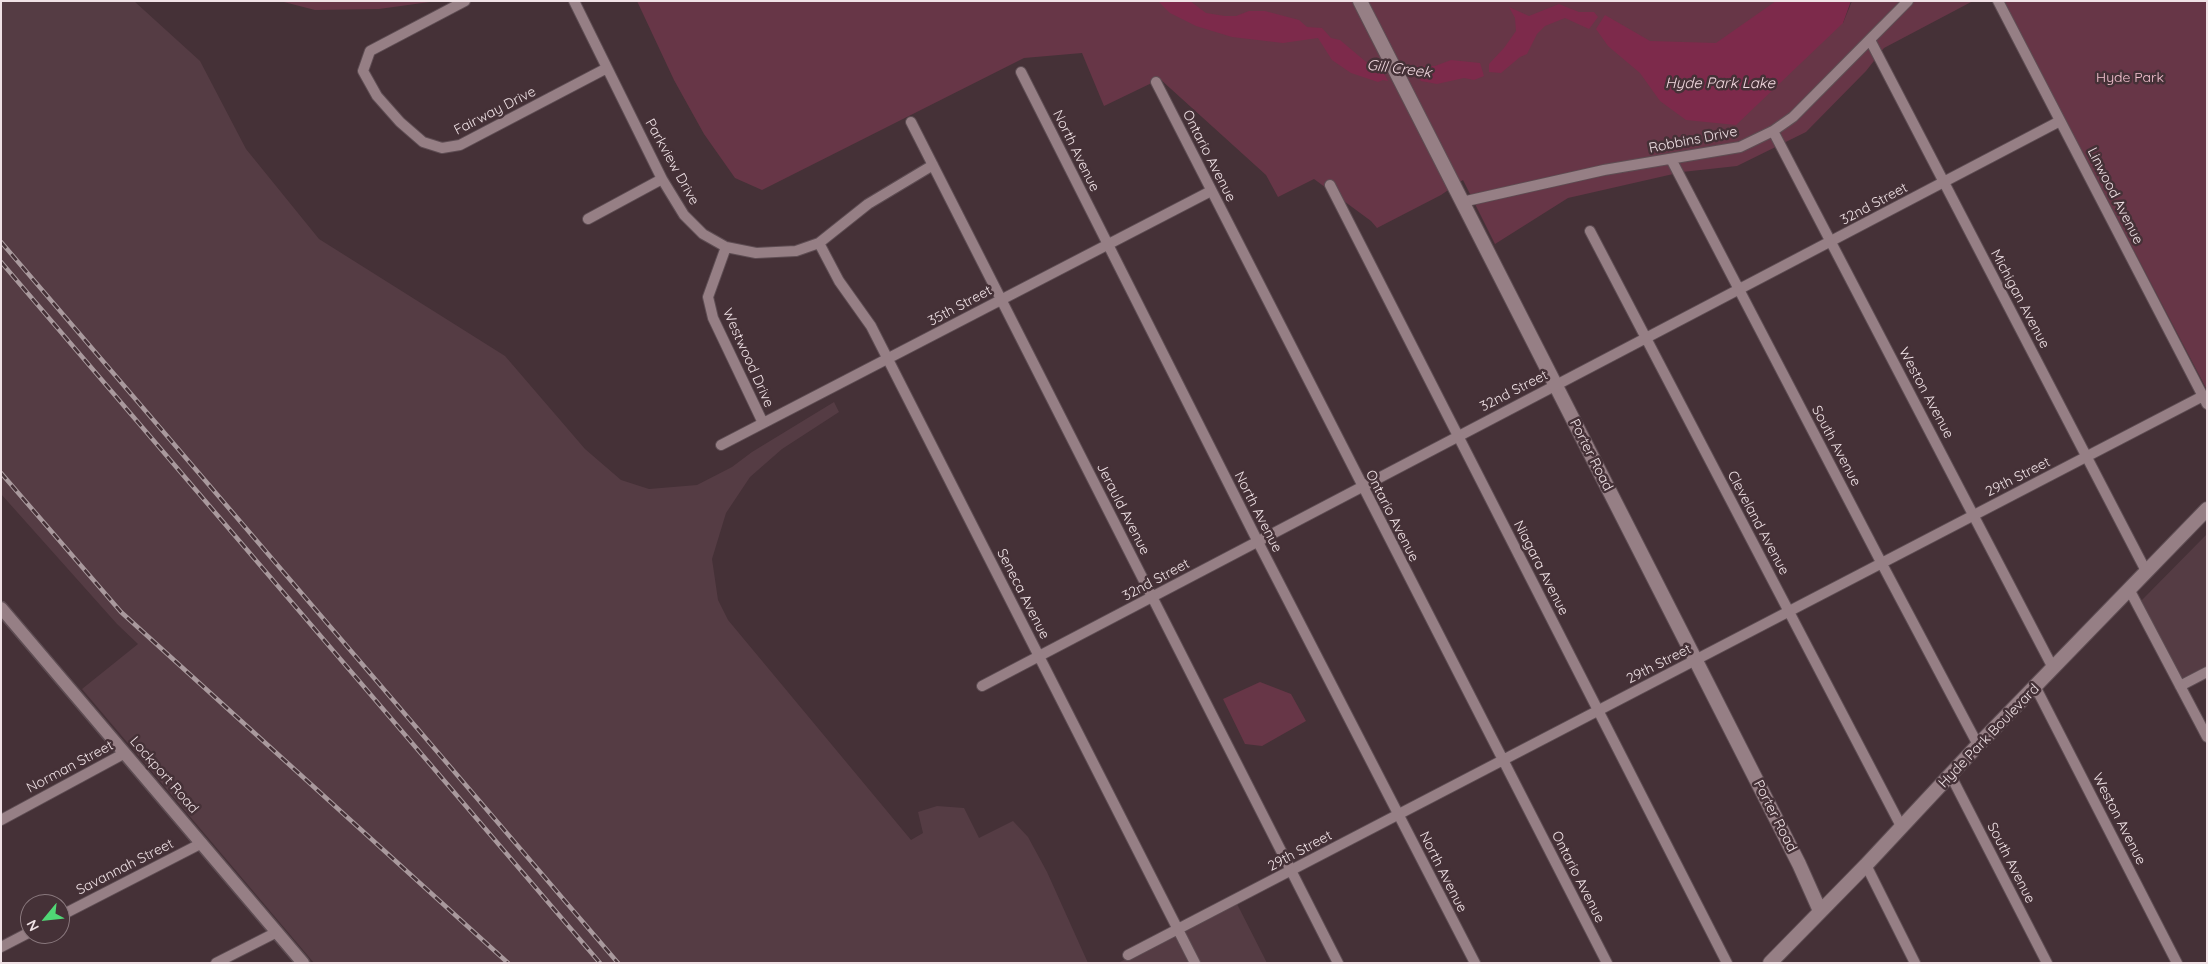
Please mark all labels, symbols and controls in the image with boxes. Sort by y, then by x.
water label: Gill Creek [1366,56,1432,82]
park label: Hyde Park [2096,70,2164,86]
water label: Hyde Park Lake [1665,74,1775,92]
street label: Fairway Drive [451,83,539,139]
street label: Ontario Avenue [1179,107,1239,205]
street label: North Avenue [1049,108,1103,194]
street label: Parkview Drive [641,116,703,208]
street label: Robbins Drive [1647,123,1739,157]
street label: Linwood Avenue [2083,145,2147,247]
street label: 32nd Street [1837,179,1911,229]
street label: Michigan Avenue [1987,247,2053,351]
street label: 35th Street [925,282,995,330]
street label: Westwood Drive [719,306,777,410]
street label: Weston Avenue [1895,345,1957,441]
street label: 32nd Street [1477,367,1551,415]
street label: South Avenue [1808,403,1864,489]
street label: Porter Road [1566,416,1616,494]
street label: 29th Street [1983,454,2053,500]
street label: Jerauld Avenue [1093,460,1153,558]
street label: Ontario Avenue [1362,467,1422,565]
street label: Cleveland Avenue [1724,468,1792,578]
street label: North Avenue [1230,469,1286,555]
street label: Niagara Avenue [1510,518,1572,618]
street label: Seneca Avenue [993,546,1053,642]
street label: 32nd Street [1119,555,1193,605]
street label: 29th Street [1624,641,1694,687]
street label: Hyde Park Boulevard [1935,681,2043,791]
street label: Lockport Road [126,733,202,817]
street label: Norman Street [24,737,116,797]
street label: Weston Avenue [2089,770,2149,868]
street label: Porter Road [1750,777,1800,855]
street label: South Avenue [1983,820,2039,906]
street label: 29th Street [1265,827,1335,875]
street label: Ontario Avenue [1548,828,1608,926]
street label: North Avenue [1415,829,1471,915]
street label: Savannah Street [74,835,176,899]
north arrow [20,894,70,944]
text: N [22,917,43,934]

